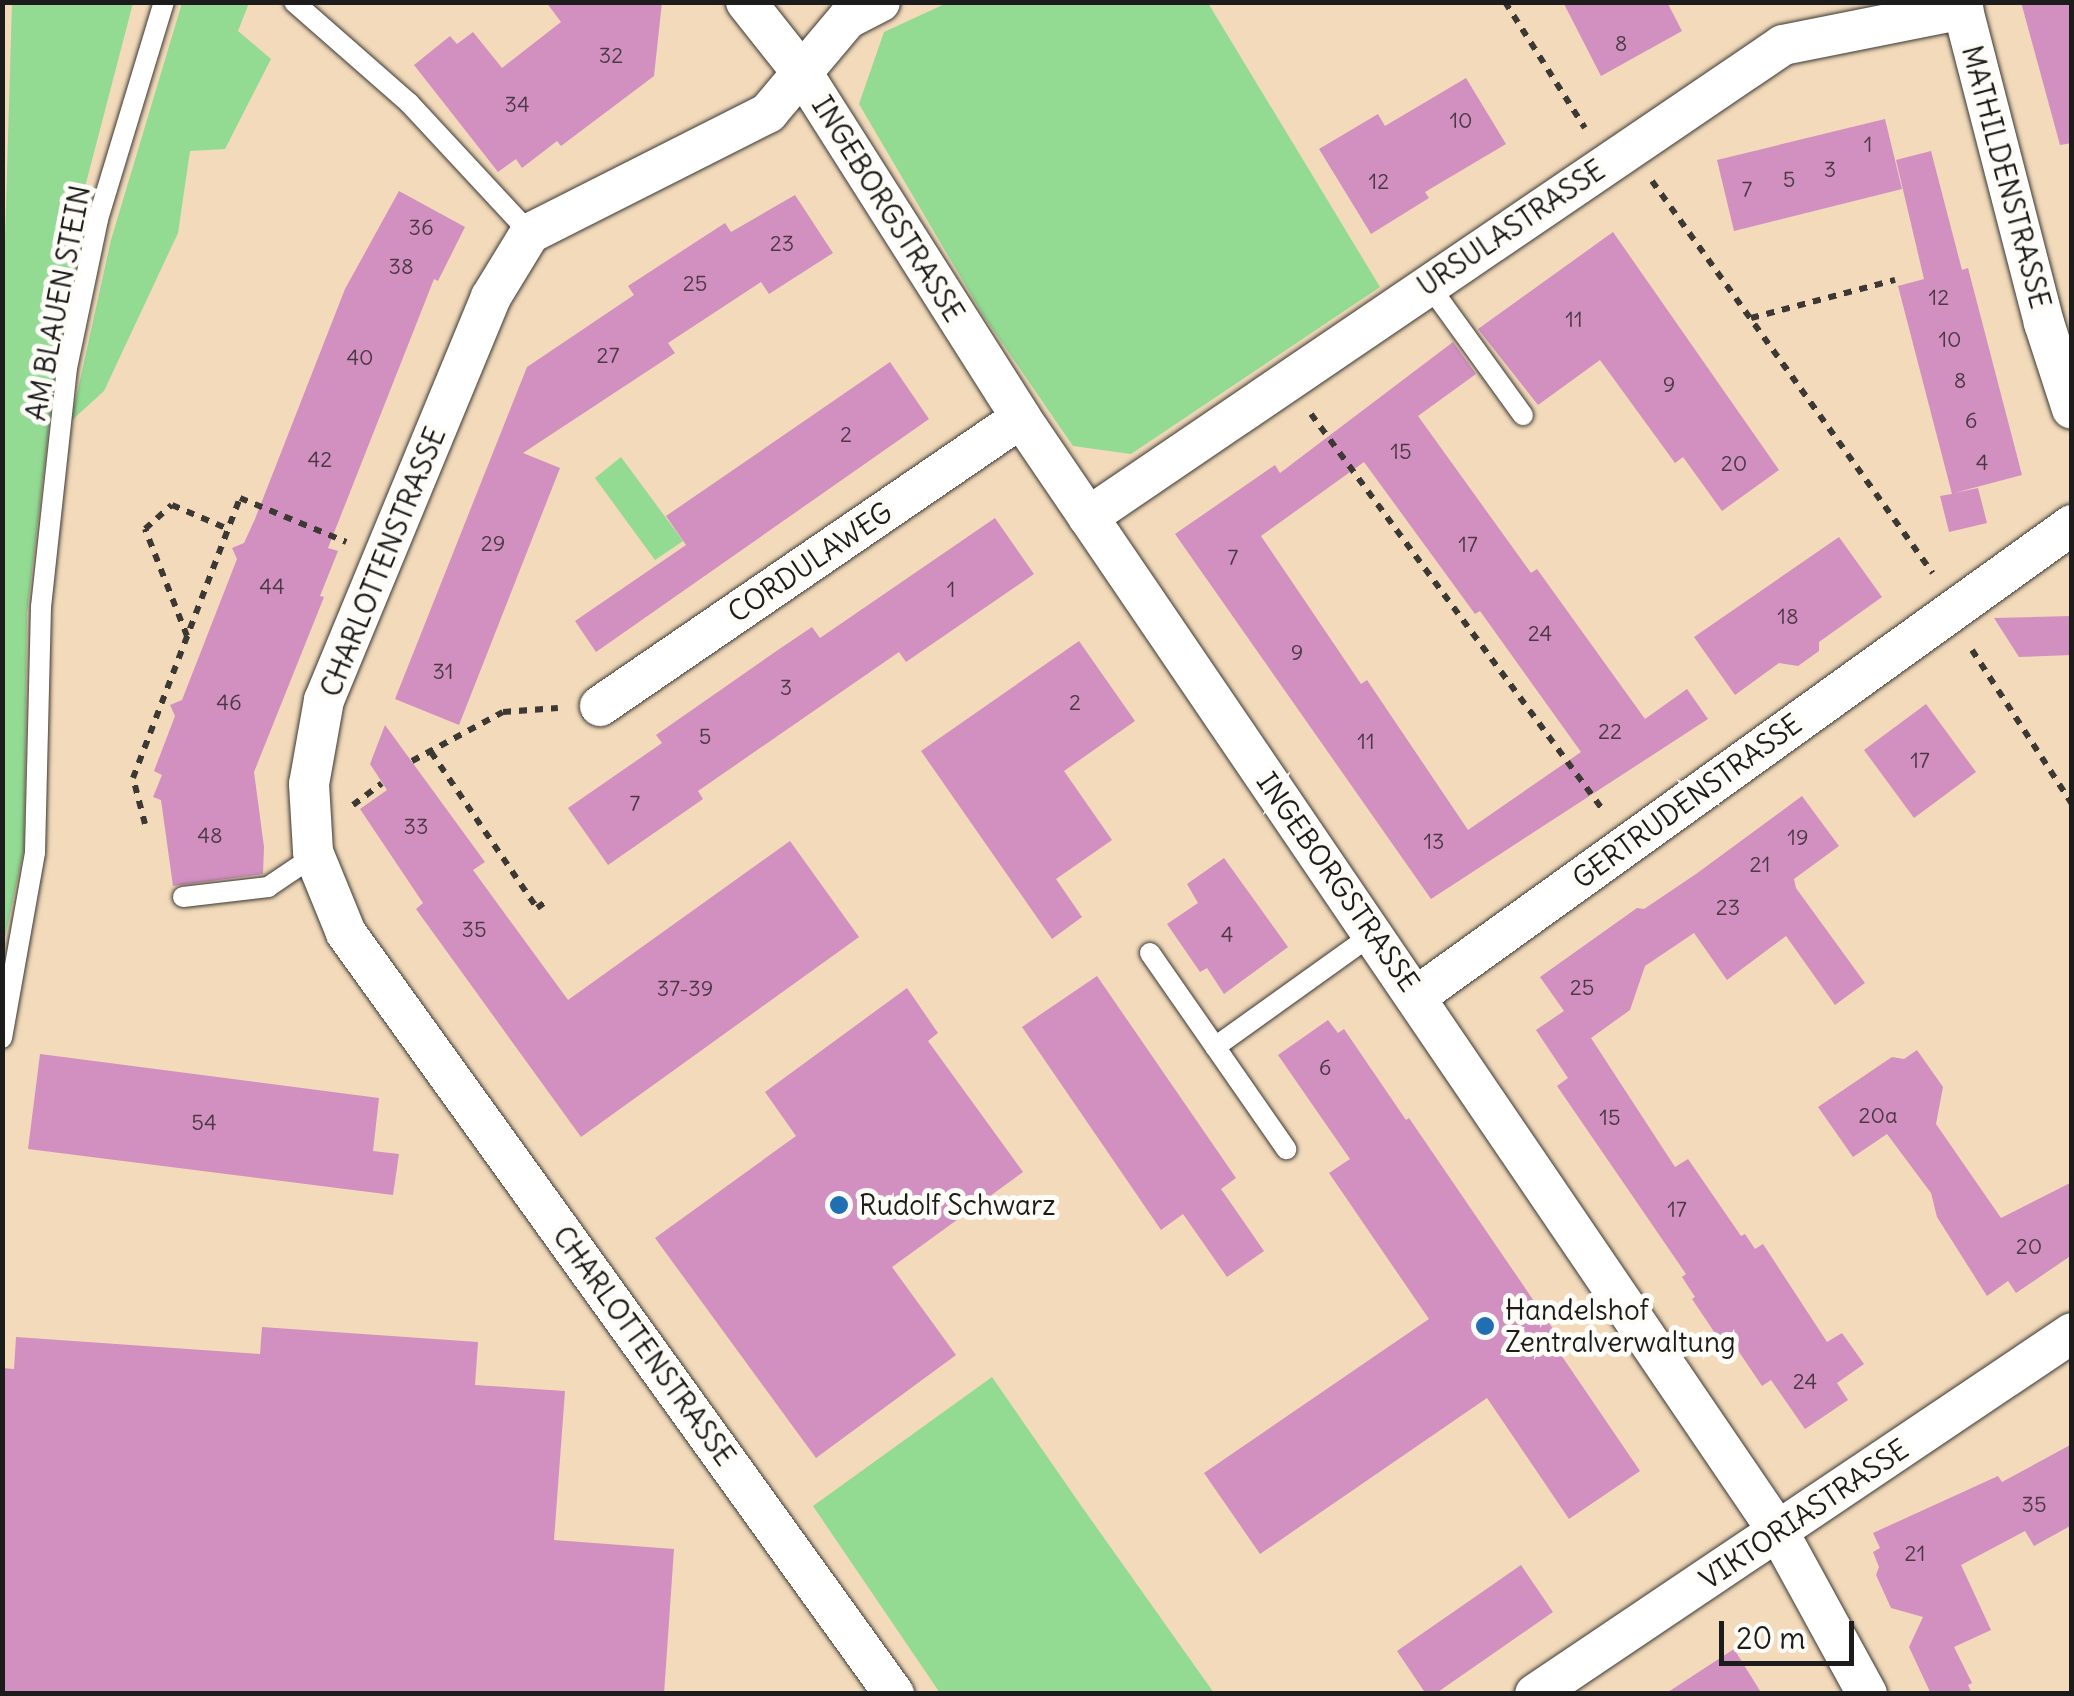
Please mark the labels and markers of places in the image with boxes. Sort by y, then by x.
place label: Rudolf Schwarz [859,1188,1056,1222]
marker: Rudolf Schwarz [828,1194,850,1216]
place label: Handelshof Zentralverwaltung [1505,1293,1736,1359]
marker: Handelshof Zentralverwaltung [1474,1315,1496,1337]

